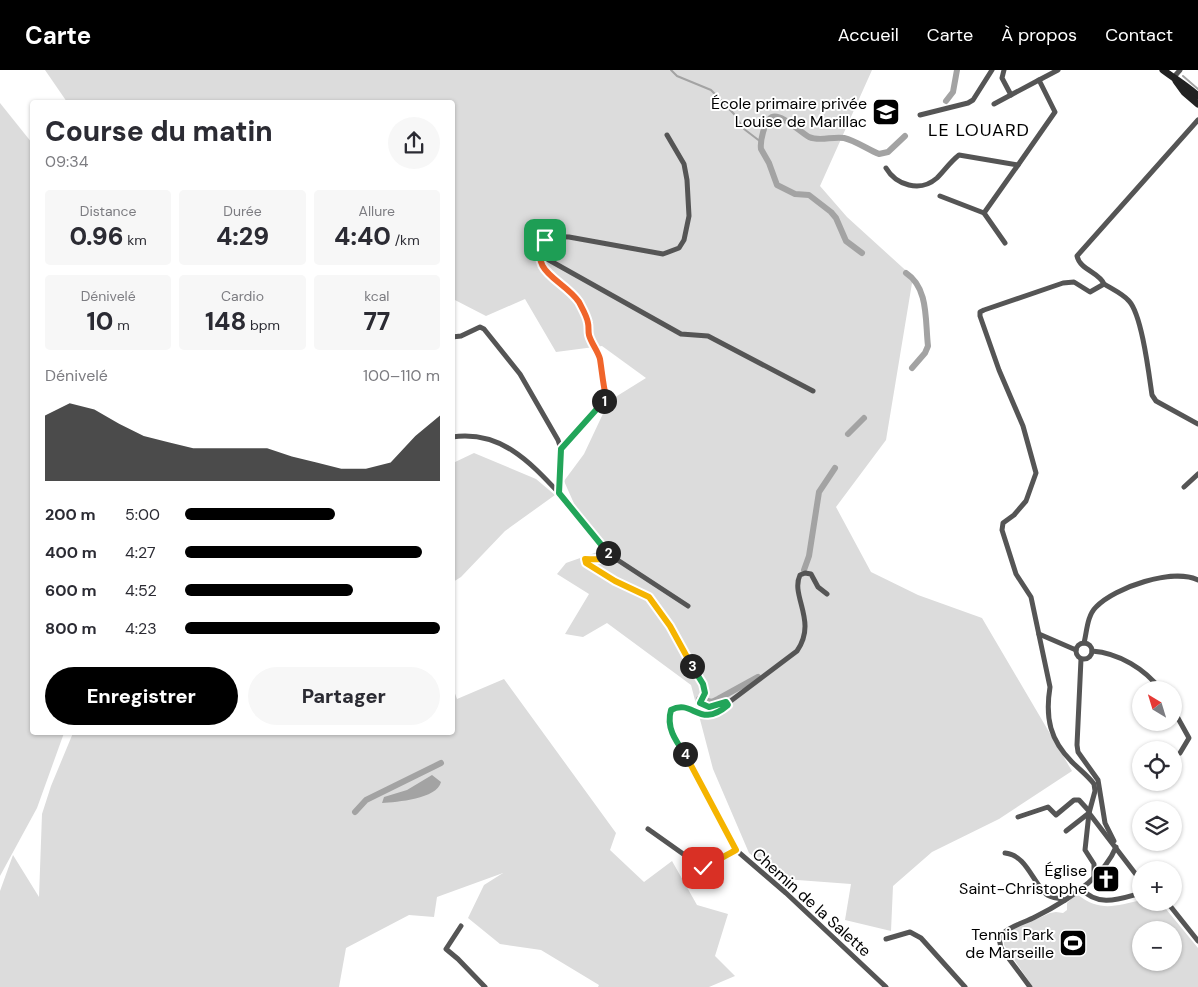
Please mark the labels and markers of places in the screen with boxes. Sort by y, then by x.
place label: École primaire privée Louise de Marillac [711,93,867,132]
school or university icon: École primaire privée Louise de Marillac [871,97,901,127]
pin [524,219,566,261]
pin: 1 [592,388,616,414]
pin: 2 [596,540,620,566]
pin: 3 [680,654,704,678]
pin: 4 [672,742,698,766]
pin [682,847,724,889]
place label: Église Saint-Christophe [959,860,1087,899]
church icon: Église Saint-Christophe [1091,864,1121,894]
place label: Tennis Park de Marseille [965,924,1054,963]
sports icon: Tennis Park de Marseille [1058,928,1088,958]

